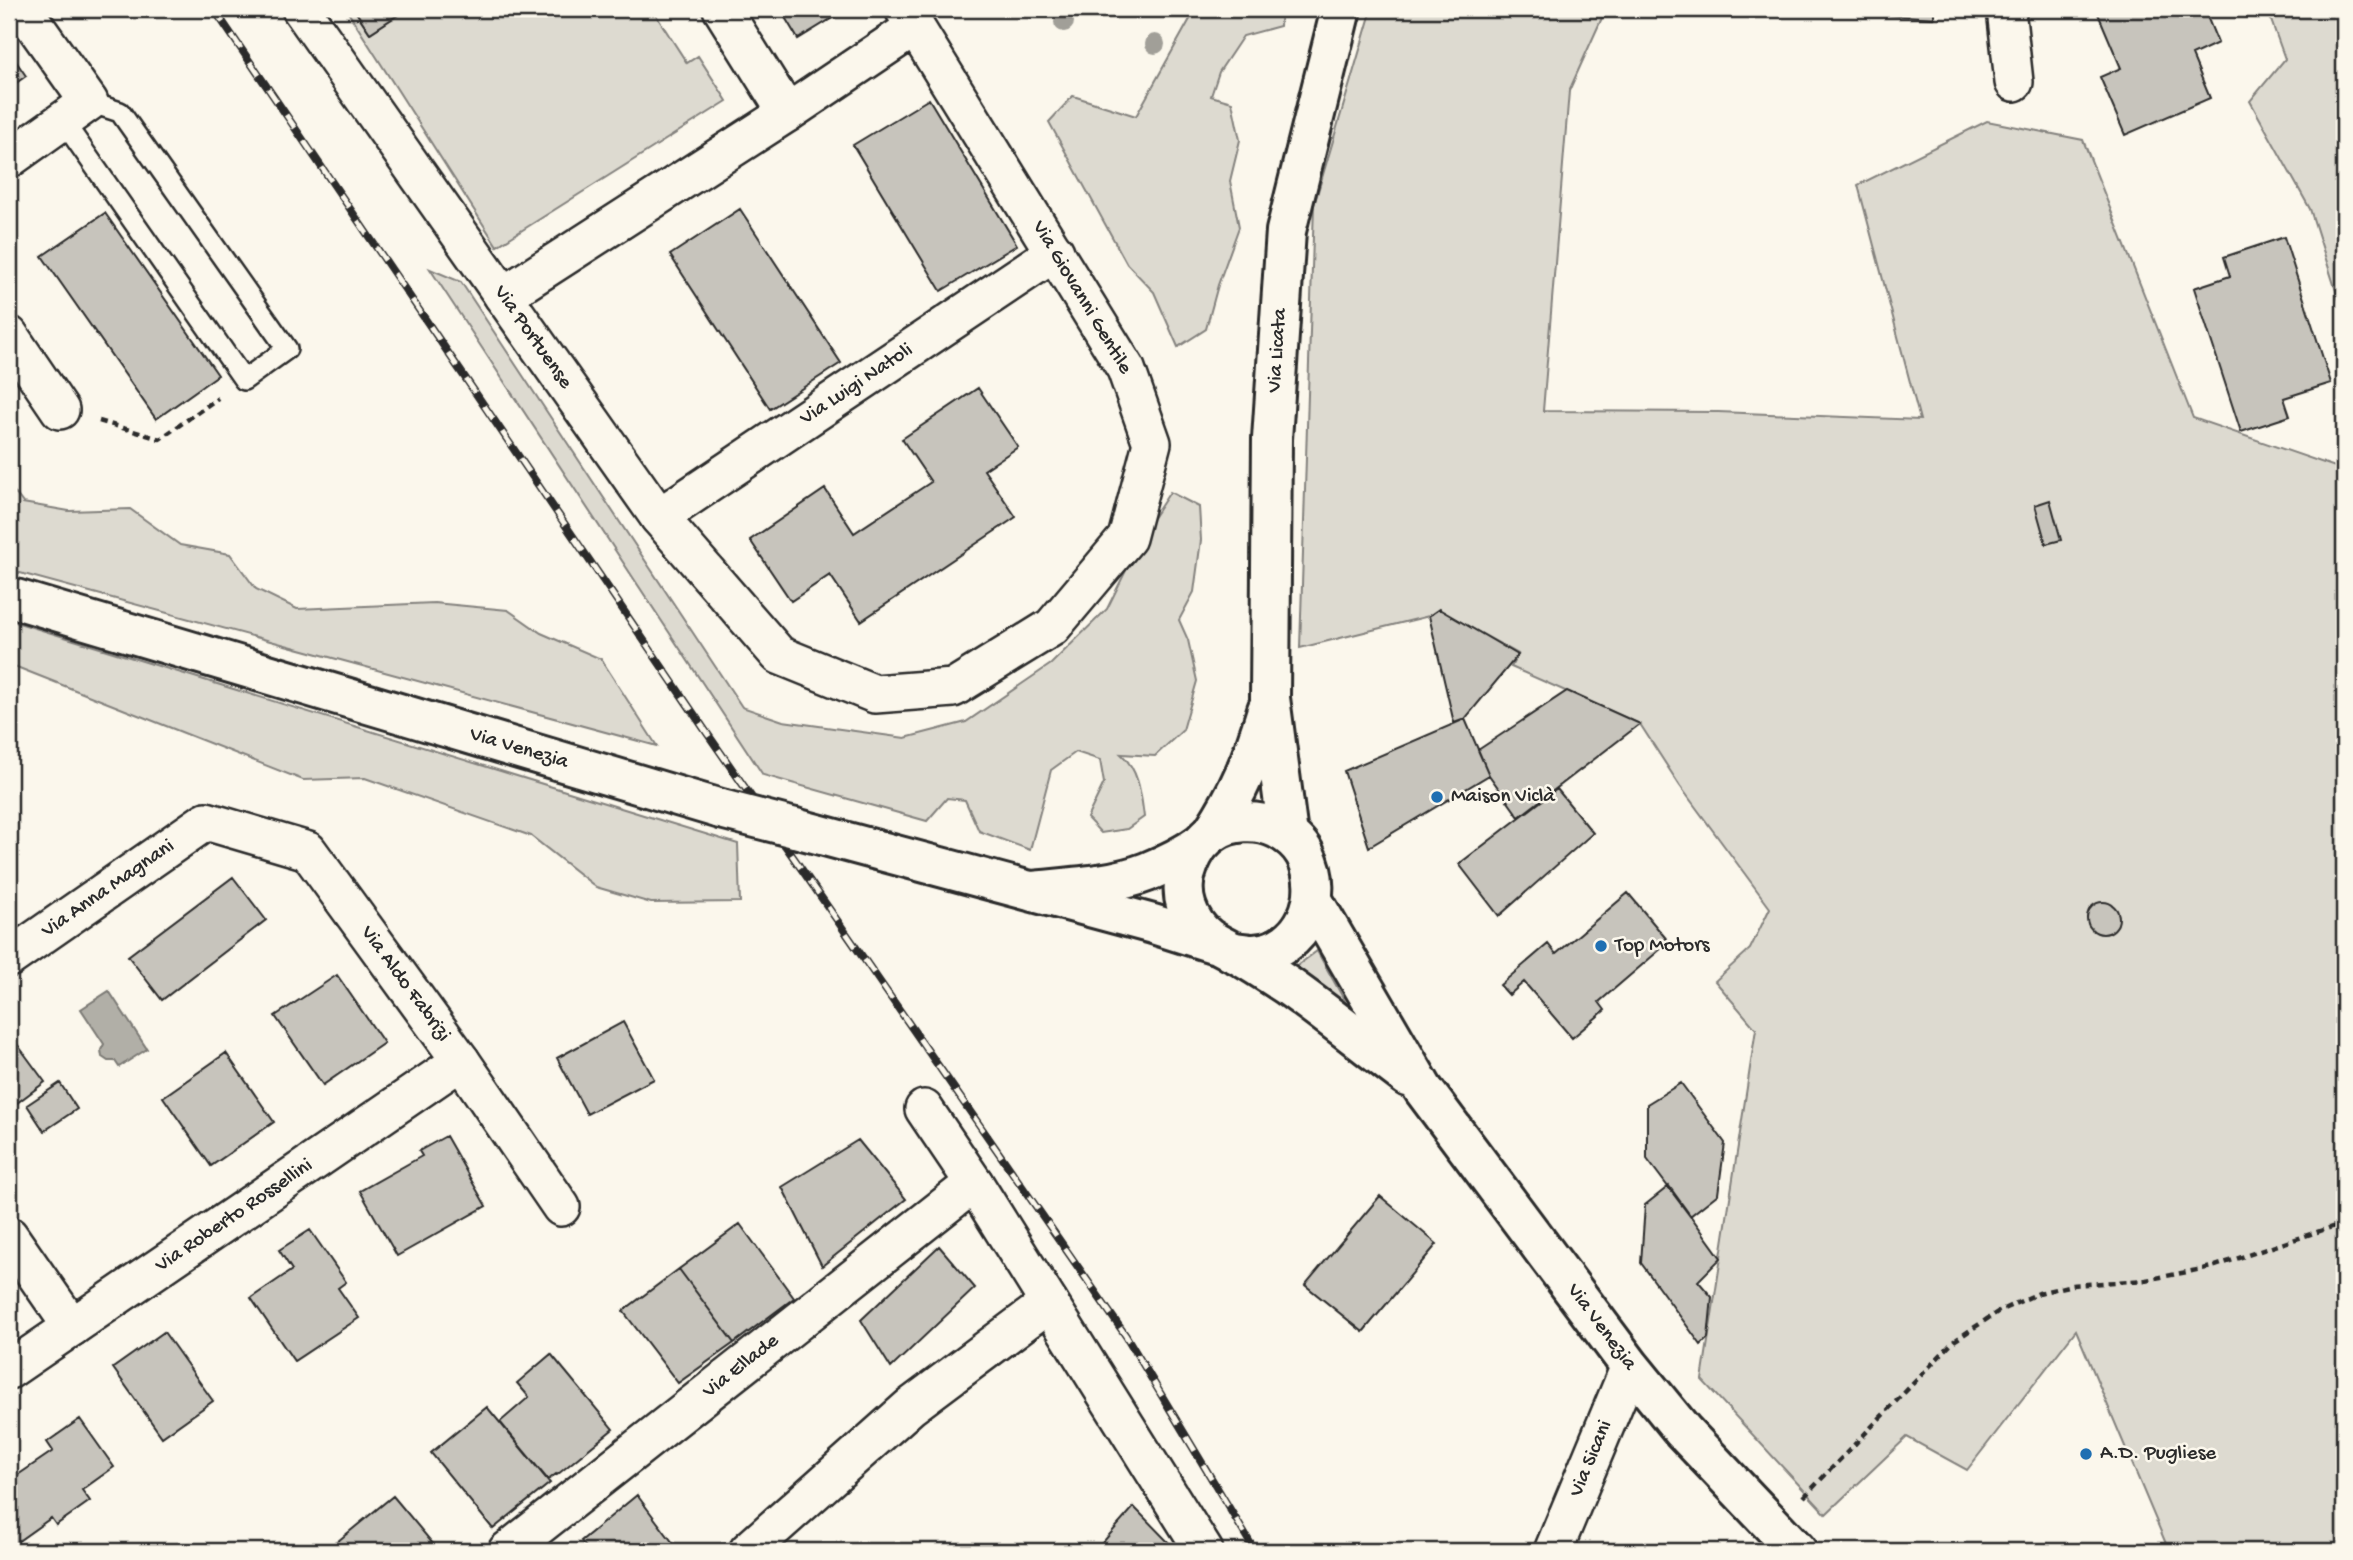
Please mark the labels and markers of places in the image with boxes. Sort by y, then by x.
place label: Maison Viclà [1451,785,1556,810]
marker: Maison Viclà [1429,789,1445,805]
place label: Top Motors [1614,934,1711,959]
marker: Top Motors [1593,938,1609,954]
place label: A.D. Pugliese [2100,1442,2217,1467]
marker: A.D. Pugliese [2078,1446,2094,1462]

